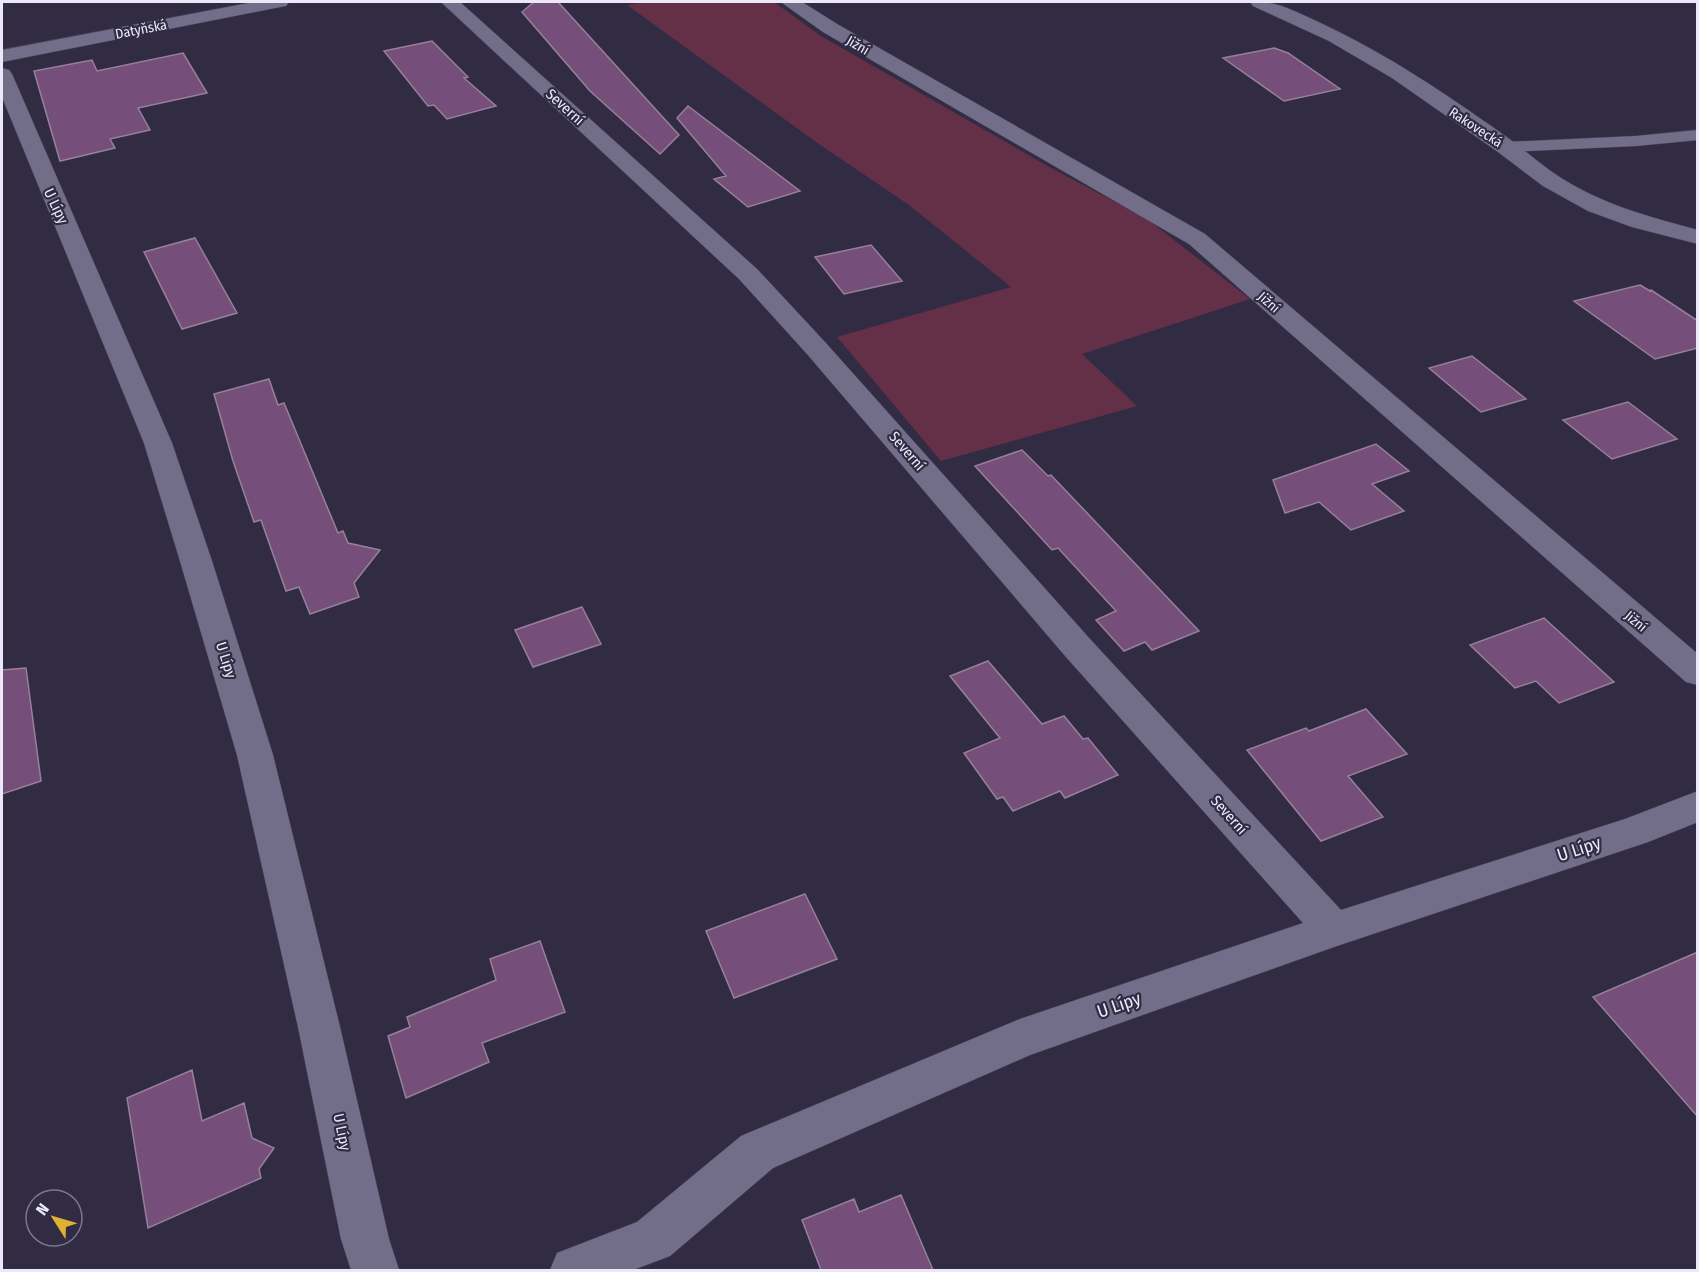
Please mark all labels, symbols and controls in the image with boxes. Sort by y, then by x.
street label: Datyňská [114,16,168,43]
street label: Jižní [843,32,873,59]
street label: Severní [542,85,588,129]
street label: Rakovecká [1446,104,1506,151]
street label: U Lípy [40,185,72,227]
street label: Jižní [1254,288,1284,317]
street label: Severní [885,428,929,474]
street label: Jižní [1621,607,1651,636]
street label: U Lípy [212,640,240,681]
street label: Severní [1207,792,1251,838]
street label: U Lípy [1554,832,1604,866]
street label: U Lípy [1094,987,1144,1023]
street label: U Lípy [329,1112,355,1152]
north arrow [24,1188,84,1248]
text: N [32,1200,53,1219]

